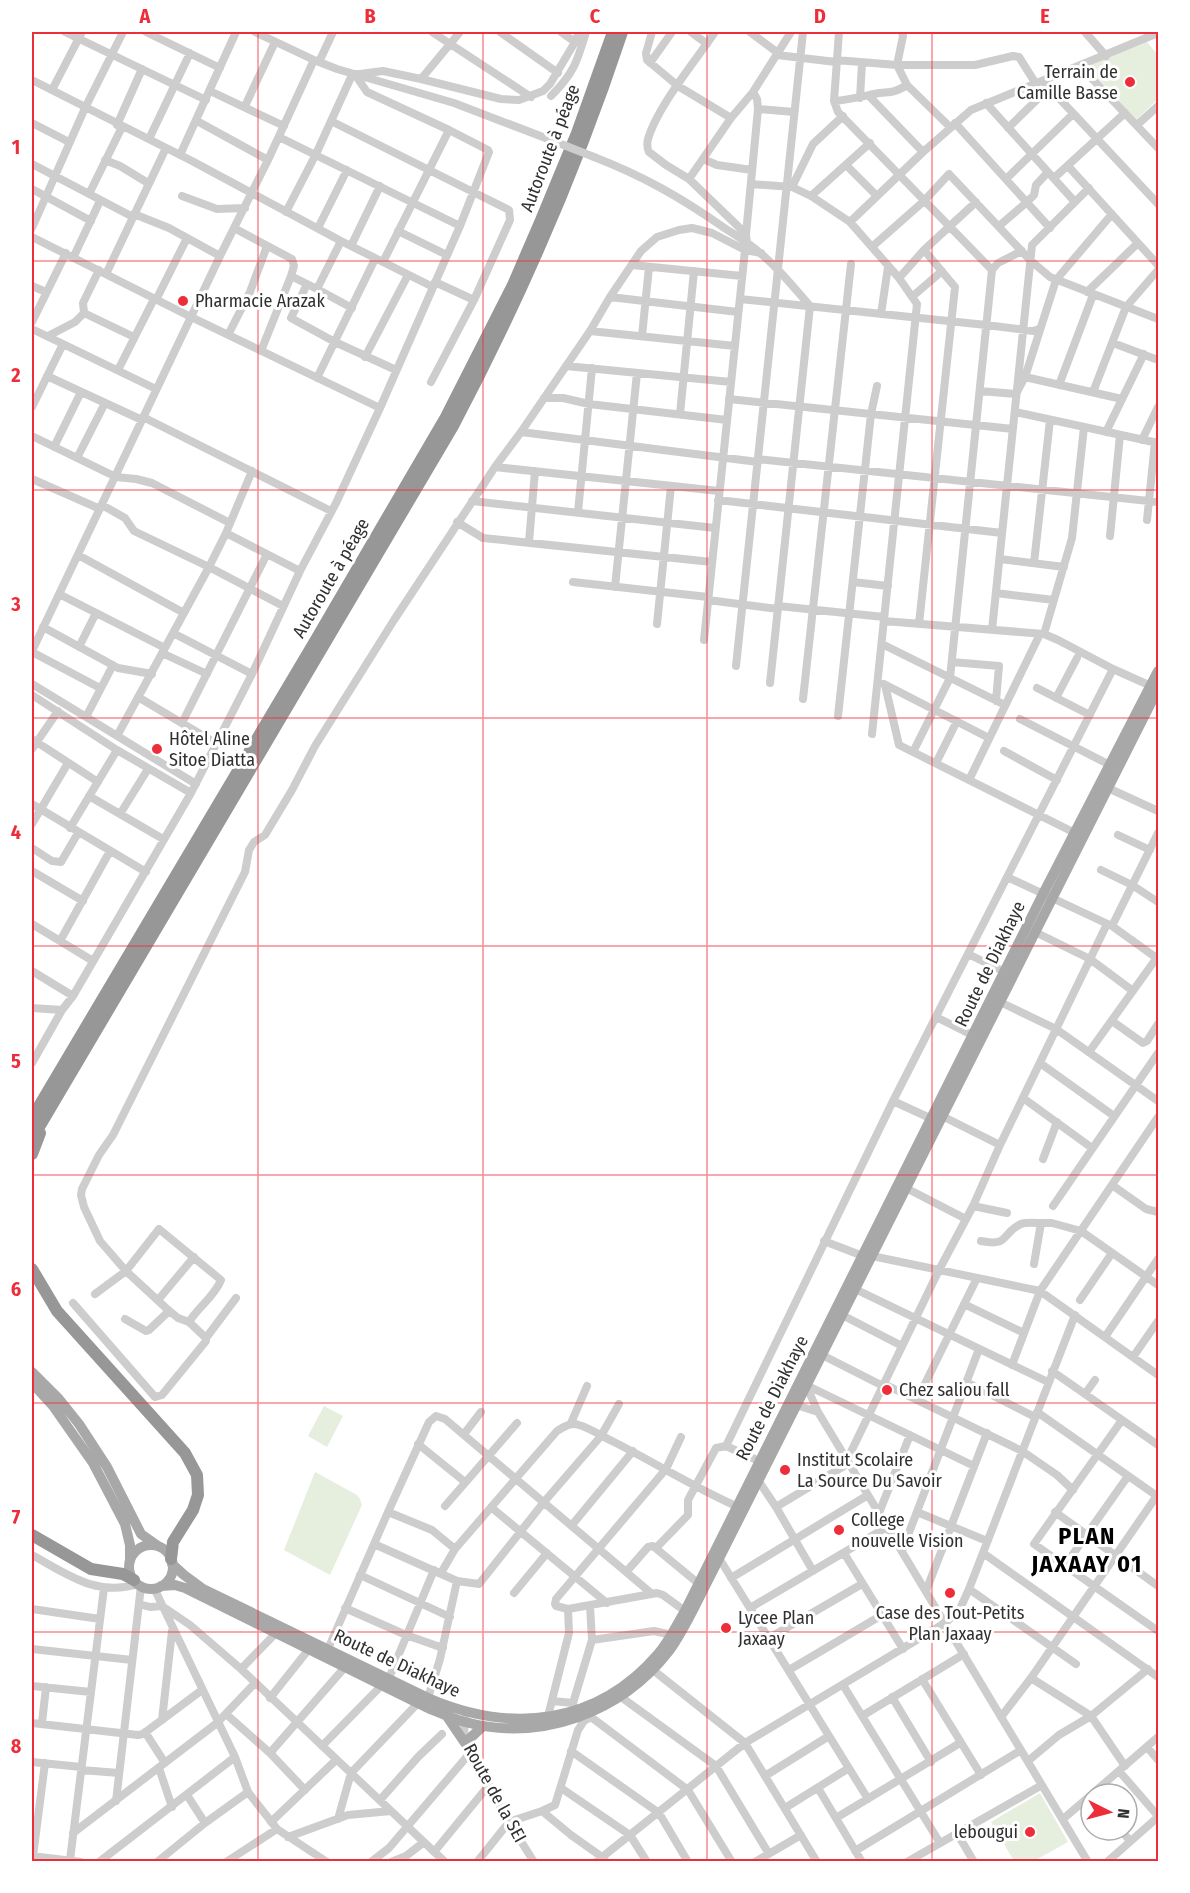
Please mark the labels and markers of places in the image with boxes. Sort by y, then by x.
place label: Terrain de Camille Basse [1017,61,1118,104]
marker: Terrain de Camille Basse [1123,75,1137,89]
place label: Pharmacie Arazak [195,290,325,312]
marker: Pharmacie Arazak [176,294,190,308]
place label: Hôtel Aline Sitoe Diatta [169,728,255,771]
marker: Hôtel Aline Sitoe Diatta [150,742,164,756]
place label: Chez saliou fall [899,1379,1010,1401]
marker: Chez saliou fall [880,1383,894,1397]
place label: Institut Scolaire La Source Du Savoir [797,1449,942,1492]
marker: Institut Scolaire La Source Du Savoir [778,1463,792,1477]
place label: College nouvelle Vision [851,1509,964,1552]
marker: College nouvelle Vision [832,1523,846,1537]
marker: Case des Tout-Petits Plan Jaxaay [943,1586,957,1600]
place label: Case des Tout-Petits Plan Jaxaay [876,1602,1025,1645]
place label: Lycee Plan Jaxaay [738,1607,814,1650]
marker: Lycee Plan Jaxaay [719,1621,733,1635]
place label: lebougui [954,1821,1018,1843]
marker: lebougui [1023,1825,1037,1839]

